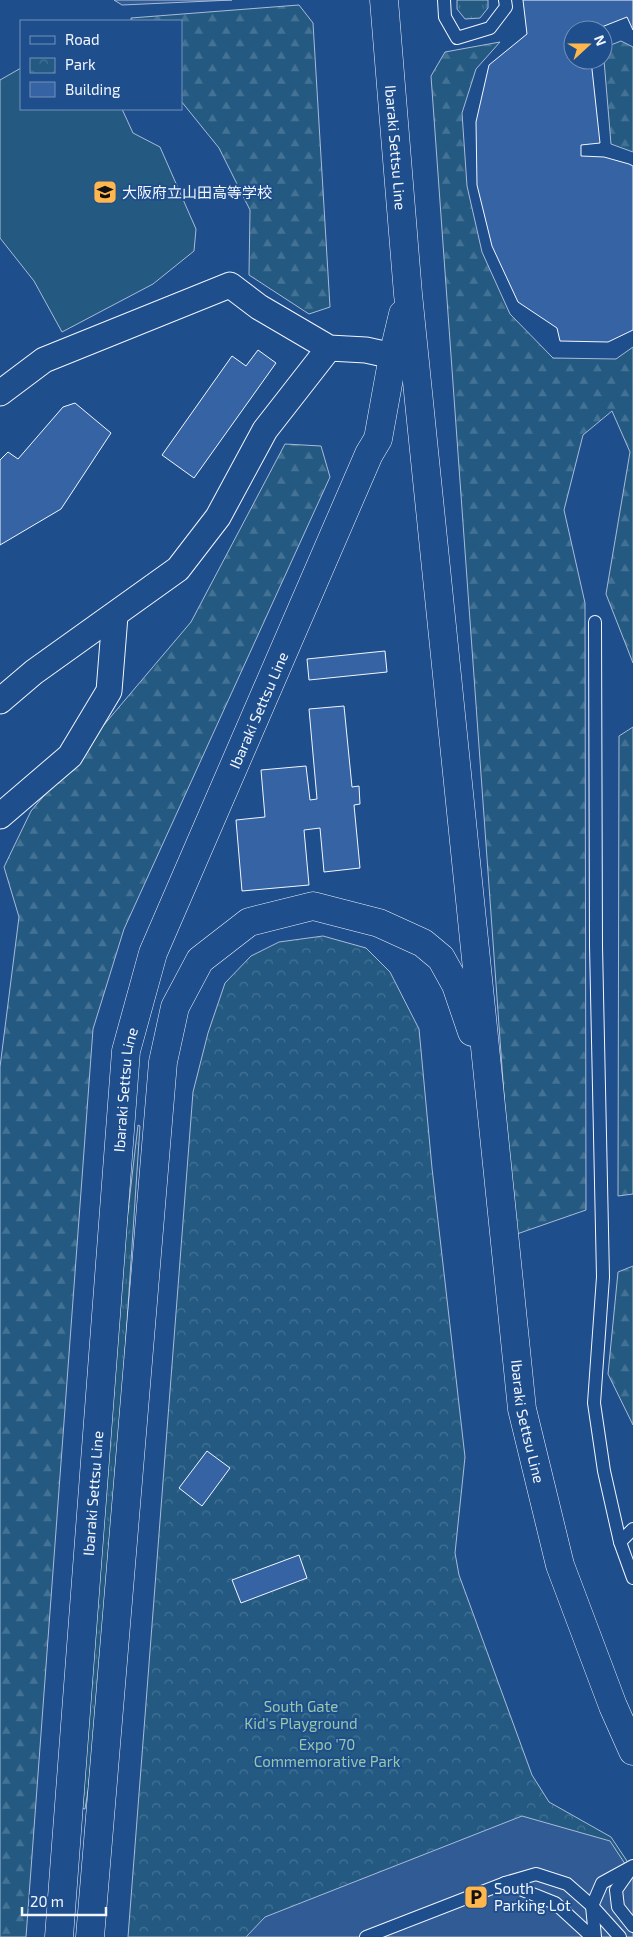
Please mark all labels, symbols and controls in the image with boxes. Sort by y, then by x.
legend [20,20,182,110]
north arrow [563,20,613,70]
text: Road [65,30,100,48]
text: N [591,32,610,48]
text: Park [65,55,96,73]
text: Building [65,80,121,98]
street label: Ibaraki Settsu Line [382,84,410,211]
school or university icon: 大阪府立山田高等学校 [92,179,118,205]
place label: 大阪府立山田高等学校 [122,183,272,201]
street label: Ibaraki Settsu Line [225,649,291,771]
street label: Ibaraki Settsu Line [109,1025,141,1153]
street label: Ibaraki Settsu Line [508,1359,549,1485]
street label: Ibaraki Settsu Line [79,1430,106,1556]
park label: South Gate Kid's Playground [244,1697,358,1732]
park label: Expo '70 Commemorative Park [254,1735,401,1770]
place label: South Parking Lot [494,1879,571,1914]
scale bar [22,1884,106,1916]
parking icon: South Parking Lot [463,1884,489,1910]
text: 20 m [30,1892,64,1910]

